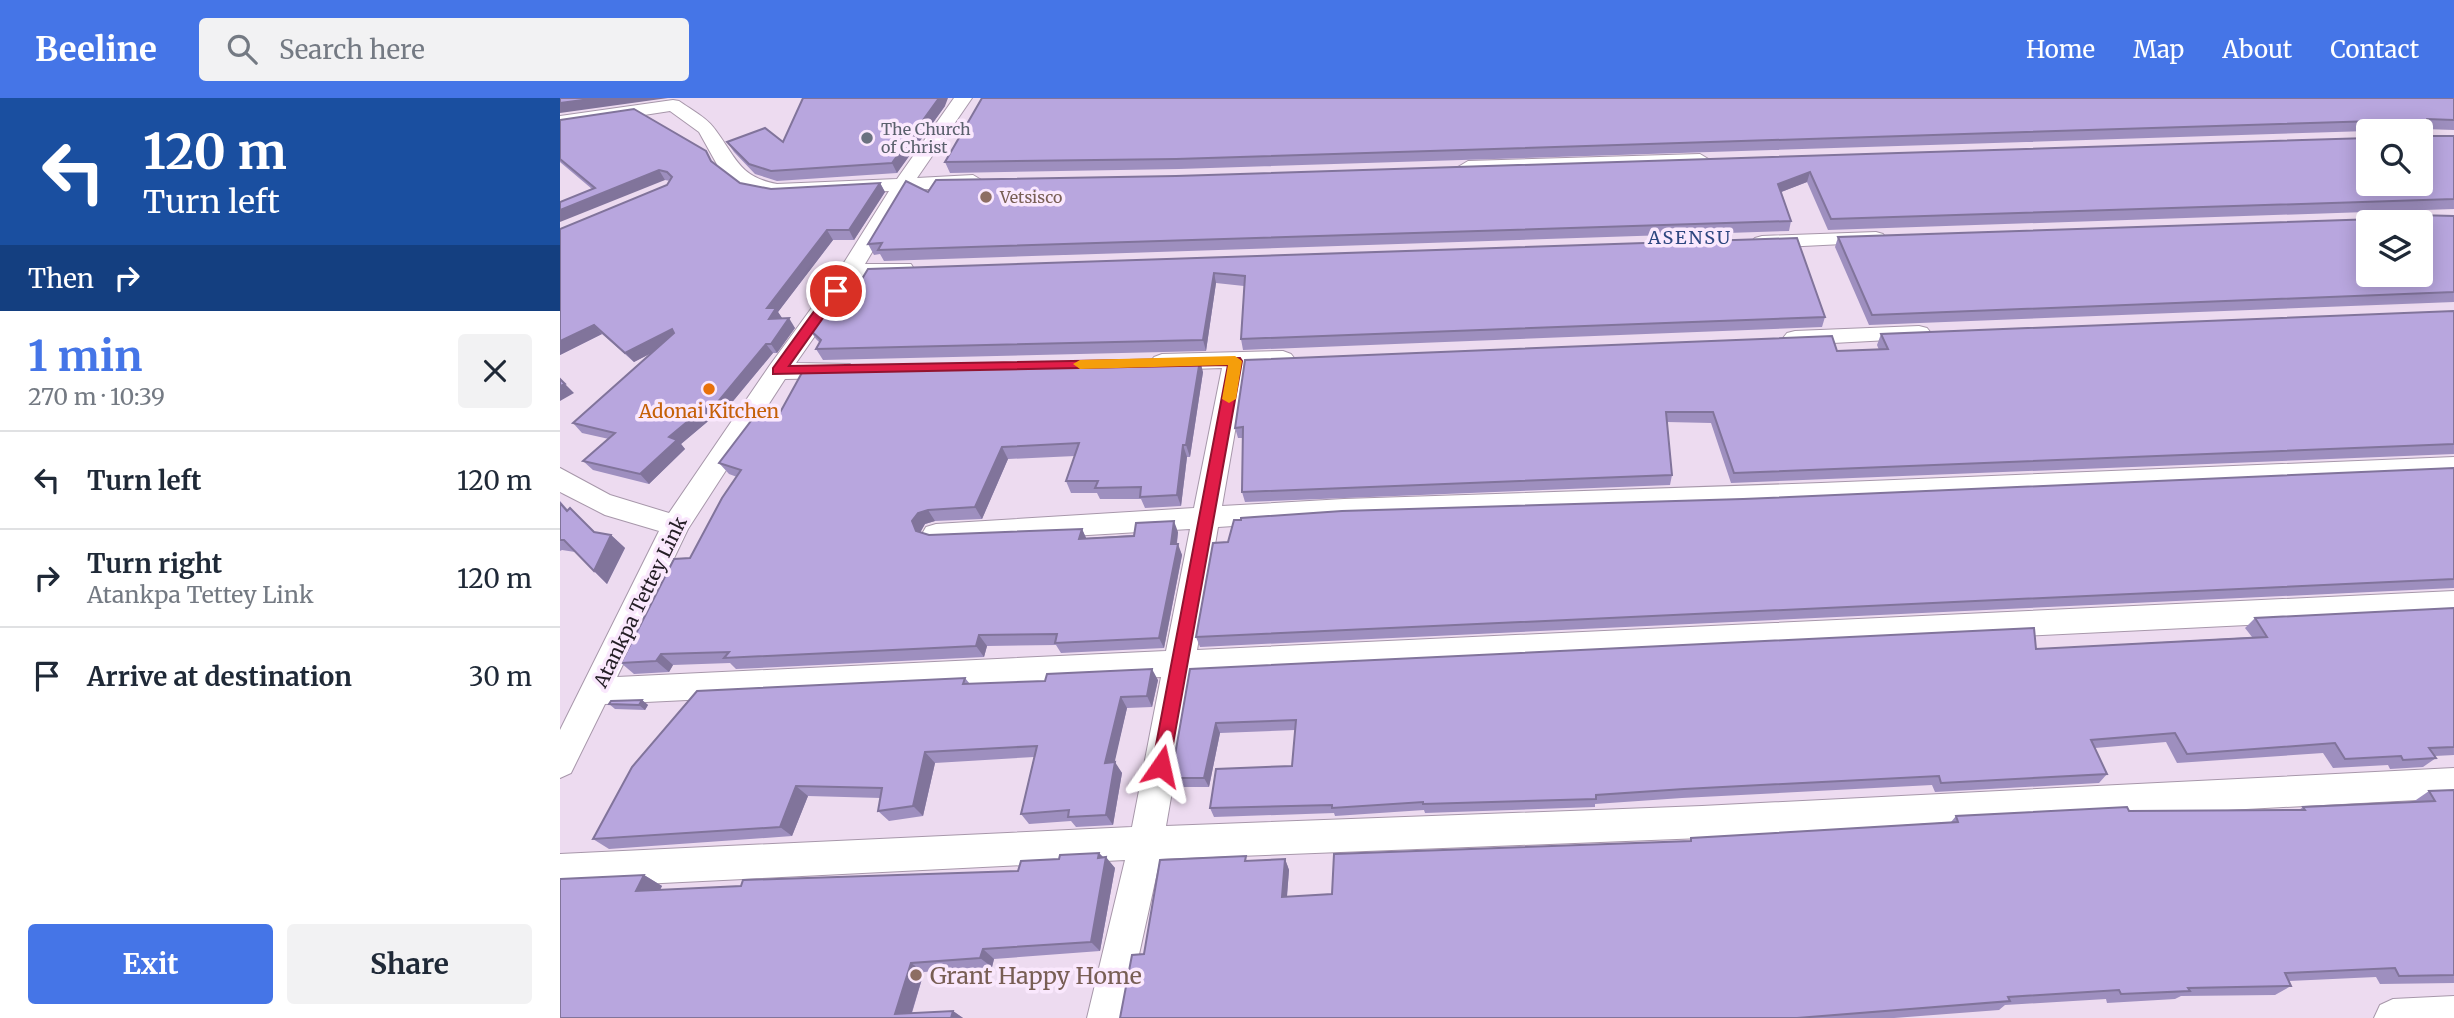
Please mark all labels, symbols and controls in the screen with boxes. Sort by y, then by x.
search box [199,18,689,81]
text: Beeline [35,29,157,70]
icon: search [223,30,261,68]
text: Search here [279,33,425,66]
text: Home [2026,34,2095,65]
text: Map [2133,34,2184,65]
text: About [2222,34,2292,65]
text: Contact [2330,34,2419,65]
place label: The Church of Christ [881,119,971,157]
map controls [2356,119,2433,287]
button: search [2356,119,2433,196]
text: 120 m [143,121,287,182]
icon: left [28,126,119,217]
marker: The Church of Christ [859,130,875,146]
text: Turn left [143,182,280,222]
place label: Vetsisco [999,187,1062,207]
marker: Vetsisco [978,189,994,205]
button: layers [2356,210,2433,287]
district label: ASENSU [1647,226,1732,249]
icon: right [108,259,146,297]
pin [806,261,866,321]
text: Then [28,262,94,295]
icon: arrive [817,272,855,310]
text: 1 min [28,330,142,382]
button: close [458,334,532,408]
marker: Adonai Kitchen [701,381,717,397]
text: 270 m · 10:39 [28,382,165,411]
place label: Adonai Kitchen [638,399,780,423]
icon: left [28,461,66,499]
text: Turn left [87,464,201,497]
text: 120 m [457,464,532,497]
street label: Atankpa Tettey Link [588,513,692,692]
text: Turn right [87,547,222,580]
icon: right [28,559,66,597]
text: 120 m [457,562,532,595]
text: Atankpa Tettey Link [87,580,313,609]
icon: arrive [28,657,66,695]
text: Arrive at destination [87,660,352,693]
text: 30 m [469,660,532,693]
position arrow [1124,729,1198,803]
button: Exit [28,924,273,1004]
button: Share [287,924,532,1004]
place label: Grant Happy Home [930,961,1142,990]
marker: Grant Happy Home [908,967,924,983]

